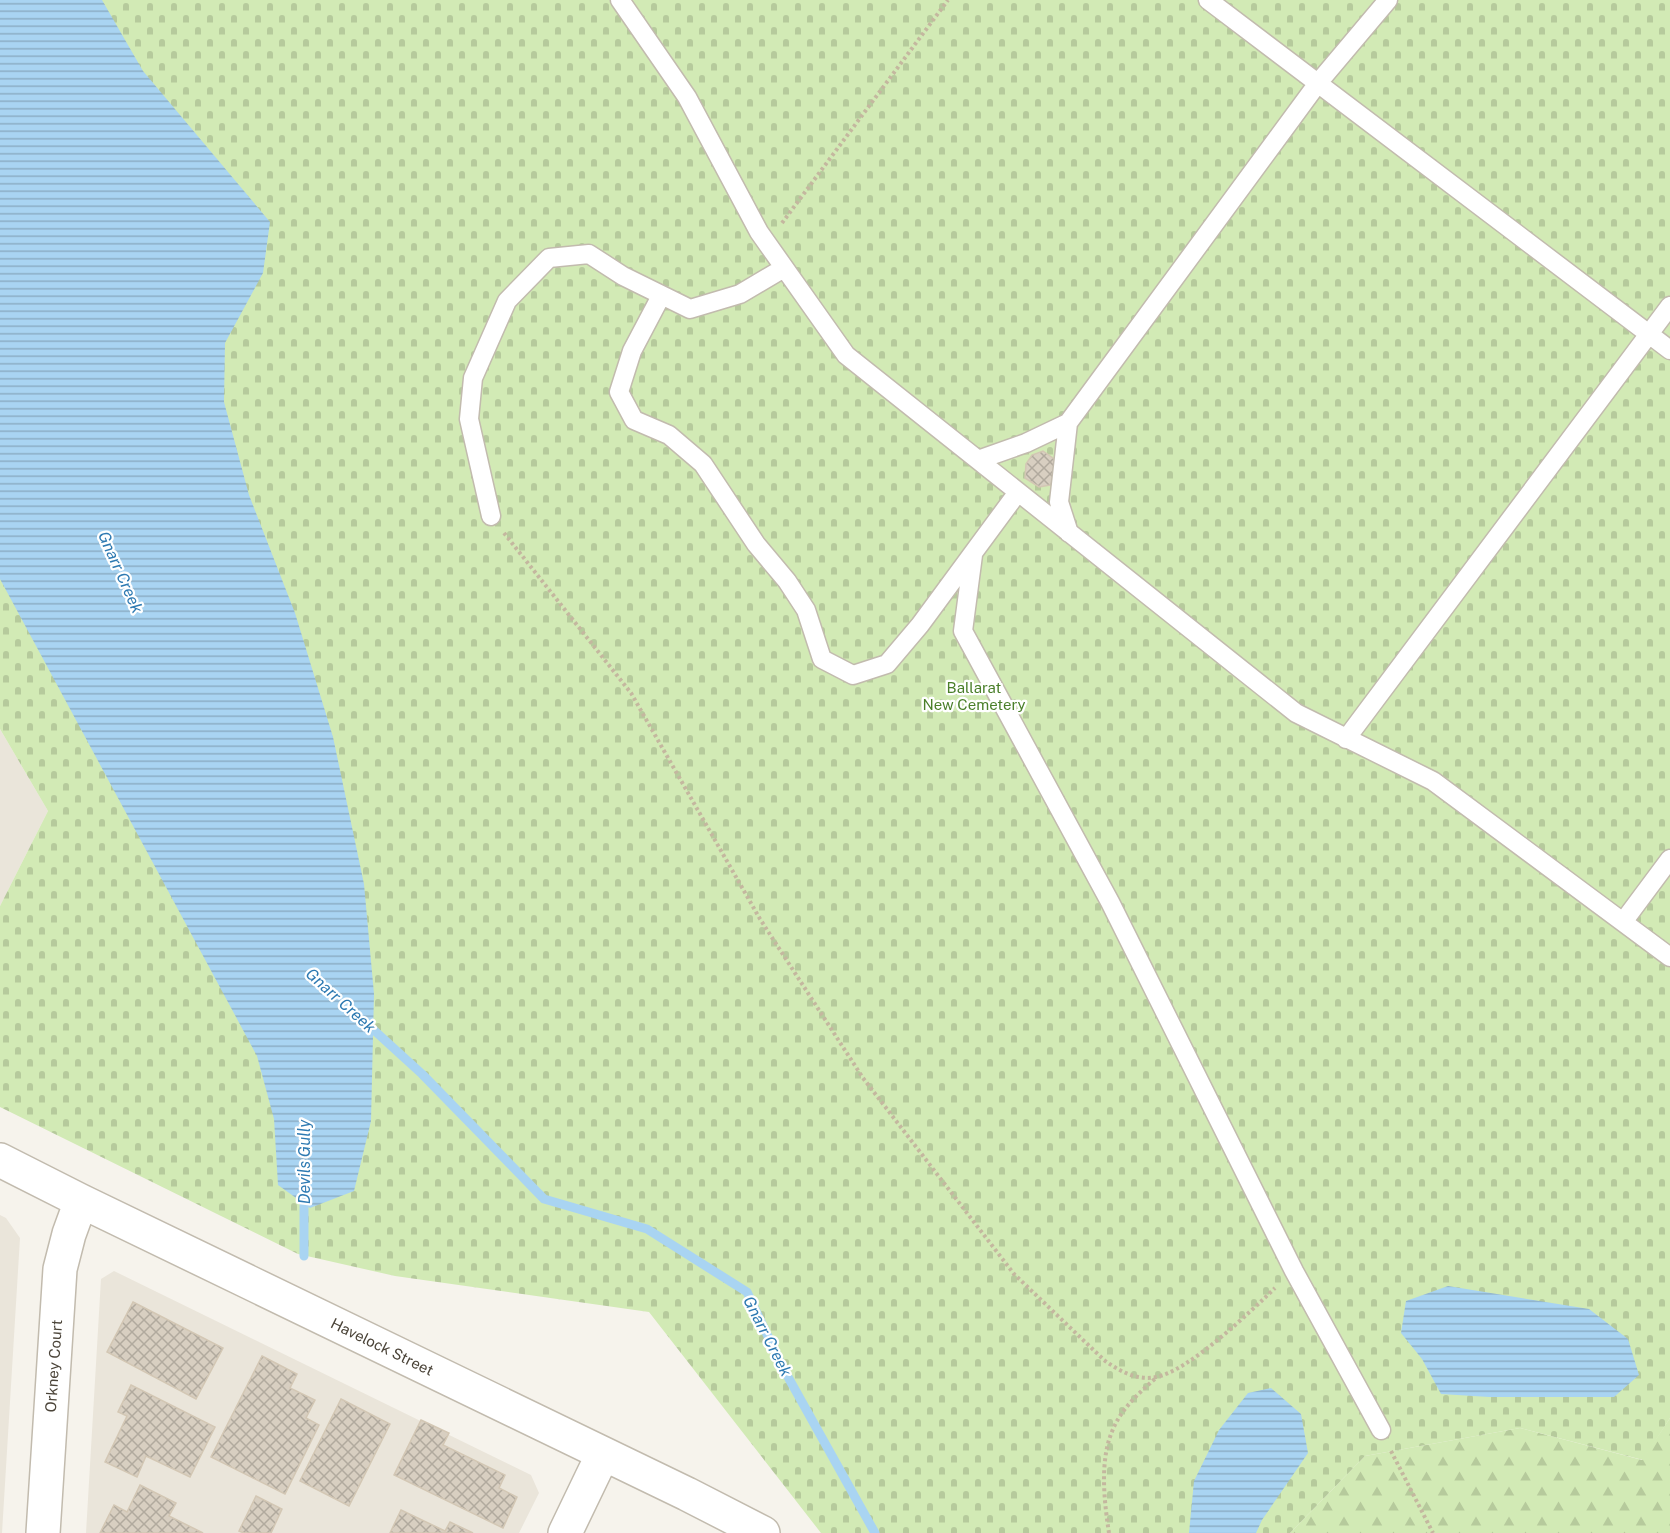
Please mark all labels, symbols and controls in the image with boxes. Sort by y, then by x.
water label: Gnarr Creek [94,528,147,616]
park label: Ballarat New Cemetery [922,679,1026,713]
water label: Gnarr Creek [302,964,380,1037]
water label: Devils Gully [295,1119,314,1204]
water label: Gnarr Creek [739,1293,796,1380]
street label: Havelock Street [328,1314,436,1379]
street label: Orkney Court [42,1319,65,1413]

